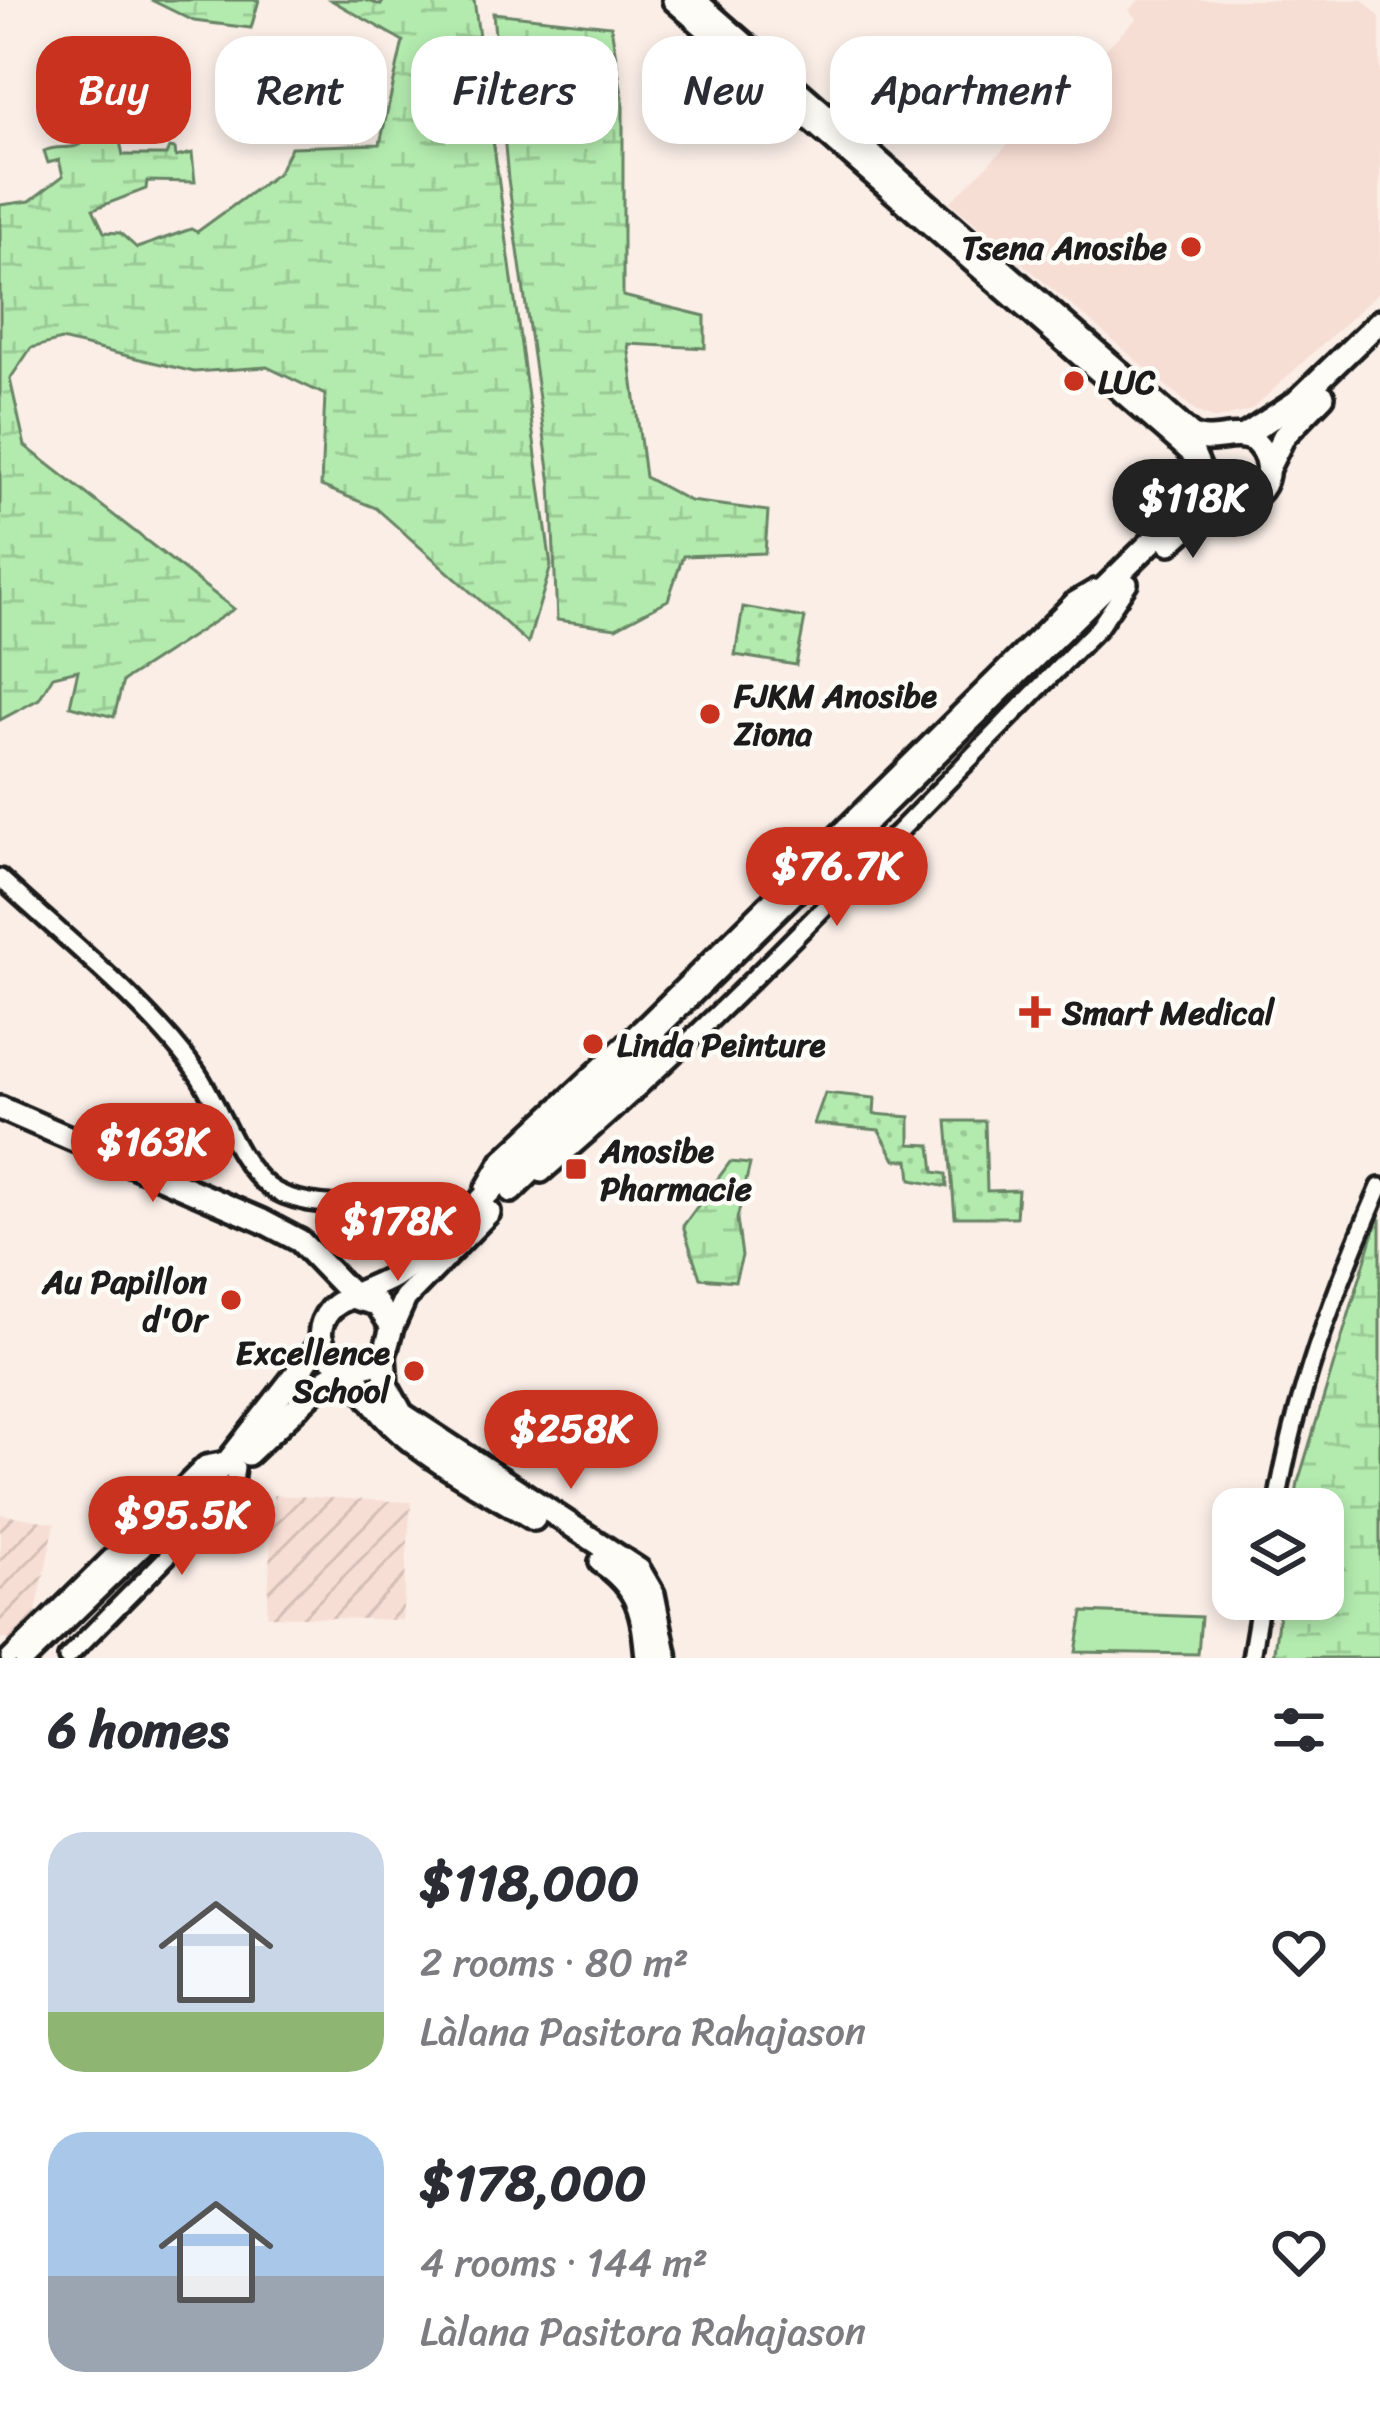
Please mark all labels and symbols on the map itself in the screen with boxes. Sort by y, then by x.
place label: Tsena Anosibe [962,219,1167,277]
marker: Tsena Anosibe [1178,234,1204,260]
place label: LUC [1098,353,1156,411]
marker: LUC [1061,368,1087,394]
pin: $118K [1109,459,1277,561]
place label: FJKM Anosibe Ziona [733,667,937,763]
marker: FJKM Anosibe Ziona [697,701,723,727]
pin: $76.7K [739,827,935,929]
place label: Smart Medical [1061,984,1276,1042]
marker: Smart Medical [1019,996,1051,1028]
place label: Linda Peinture [617,1016,826,1074]
marker: Linda Peinture [580,1031,606,1057]
pin: $163K [69,1103,237,1205]
place label: Anosibe Pharmacie [598,1122,752,1218]
marker: Anosibe Pharmacie [563,1156,589,1182]
pin: $178K [314,1182,482,1284]
place label: Au Papillon d'Or [41,1253,209,1349]
marker: Au Papillon d'Or [218,1287,244,1313]
place label: Excellence School [235,1324,392,1420]
marker: Excellence School [401,1358,427,1384]
pin: $258K [487,1390,655,1492]
pin: $95.5K [84,1476,280,1578]

